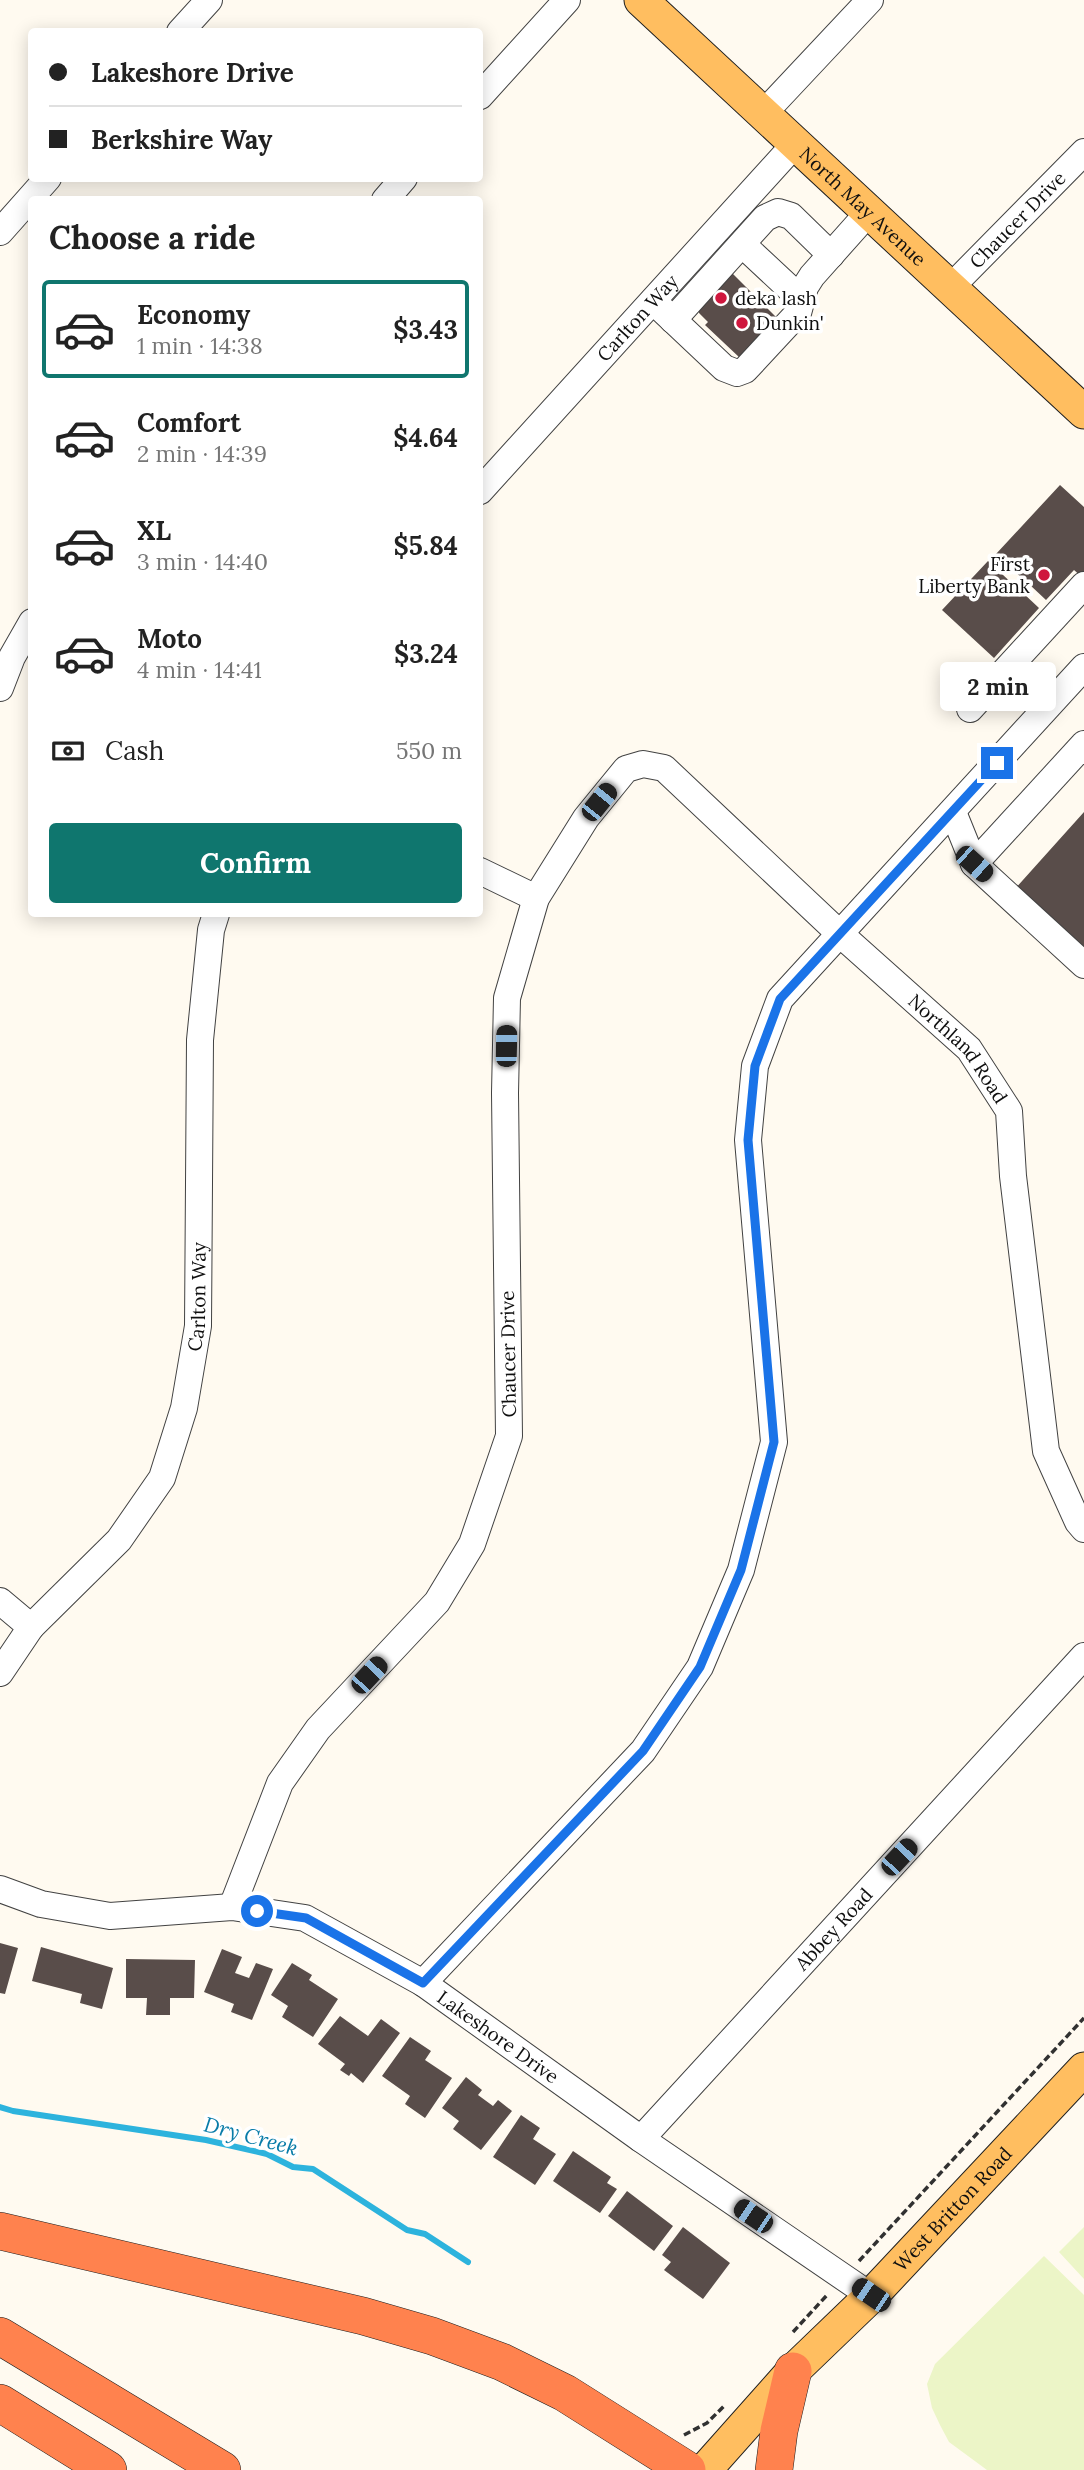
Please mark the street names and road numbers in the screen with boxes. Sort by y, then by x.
street label: North May Avenue [795,142,931,271]
street label: Chaucer Drive [964,166,1070,273]
street label: Carlton Way [592,269,683,366]
street label: Northland Road [903,989,1013,1108]
street label: Carlton Way [182,1242,211,1353]
street label: Chaucer Drive [495,1290,521,1418]
street label: Abbey Road [789,1883,877,1976]
street label: Lakeshore Drive [433,1985,564,2088]
street label: West Britton Road [889,2142,1017,2276]

